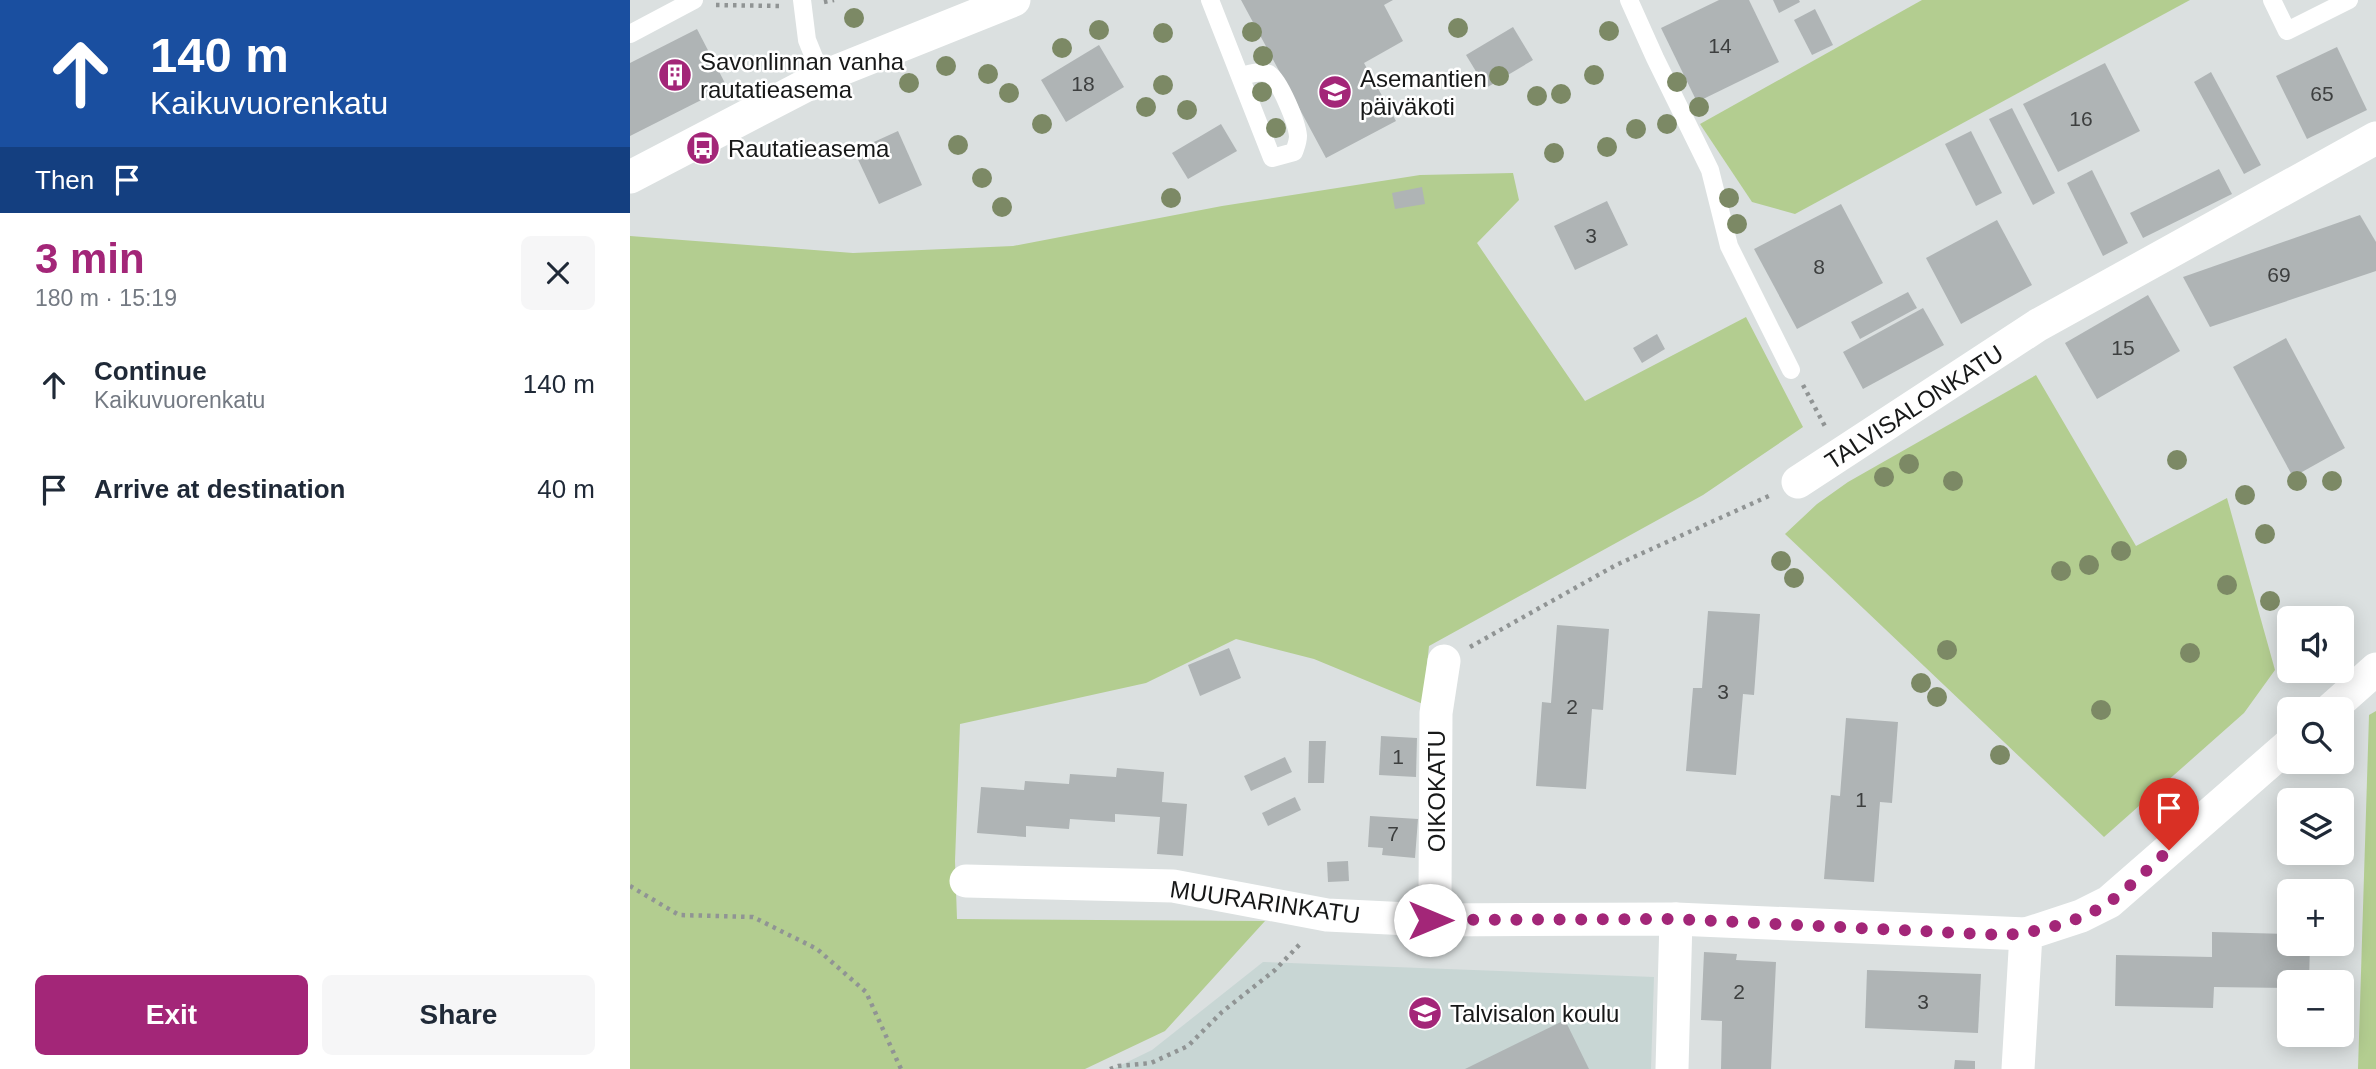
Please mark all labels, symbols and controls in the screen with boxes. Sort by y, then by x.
icon: ahead [35,28,126,119]
text: 140 m [150,28,289,82]
house number: 14 [1708,34,1732,57]
place label: Savonlinnan vanha rautatieasema [700,48,905,103]
building icon: Savonlinnan vanha rautatieasema [656,56,694,94]
place label: Asemantien päiväkoti [1360,65,1487,120]
house number: 18 [1071,72,1095,95]
school or university icon: Asemantien päiväkoti [1316,73,1354,111]
house number: 65 [2310,82,2334,105]
text: Kaikuvuorenkatu [150,85,388,121]
house number: 16 [2069,107,2093,130]
bus stop icon: Rautatieasema [684,129,722,167]
place label: Rautatieasema [728,135,890,162]
icon: arrive [108,161,146,199]
text: Then [35,165,94,195]
house number: 3 [1585,224,1597,247]
text: 3 min [35,235,145,282]
button: close [521,236,595,310]
house number: 8 [1813,255,1825,278]
house number: 69 [2267,263,2291,286]
text: 180 m · 15:19 [35,285,177,311]
house number: 15 [2111,336,2135,359]
street label: TALVISALONKATU [1820,339,2008,475]
text: Continue [94,356,207,386]
icon: ahead [35,366,73,404]
text: 140 m [523,369,595,399]
text: Kaikuvuorenkatu [94,387,265,413]
icon: arrive [35,471,73,509]
text: Arrive at destination [94,474,345,504]
text: 40 m [537,474,595,504]
map controls [2277,606,2354,1047]
button: sound [2277,606,2354,683]
house number: 3 [1717,680,1729,703]
house number: 2 [1566,695,1578,718]
button: search [2277,697,2354,774]
street label: OIKOKATU [1423,730,1450,852]
house number: 1 [1392,745,1404,768]
pin [2139,778,2199,850]
house number: 1 [1855,788,1867,811]
button: layers [2277,788,2354,865]
icon: arrive [2150,789,2188,827]
house number: 7 [1387,822,1399,845]
street label: MUURARINKATU [1168,875,1362,929]
button: + [2277,879,2354,956]
position arrow [1393,883,1467,957]
button: − [2277,970,2354,1047]
button: Exit [35,975,308,1055]
button: Share [322,975,595,1055]
house number: 2 [1733,980,1745,1003]
house number: 3 [1917,990,1929,1013]
school or university icon: Talvisalon koulu [1406,994,1444,1032]
place label: Talvisalon koulu [1450,1000,1619,1027]

